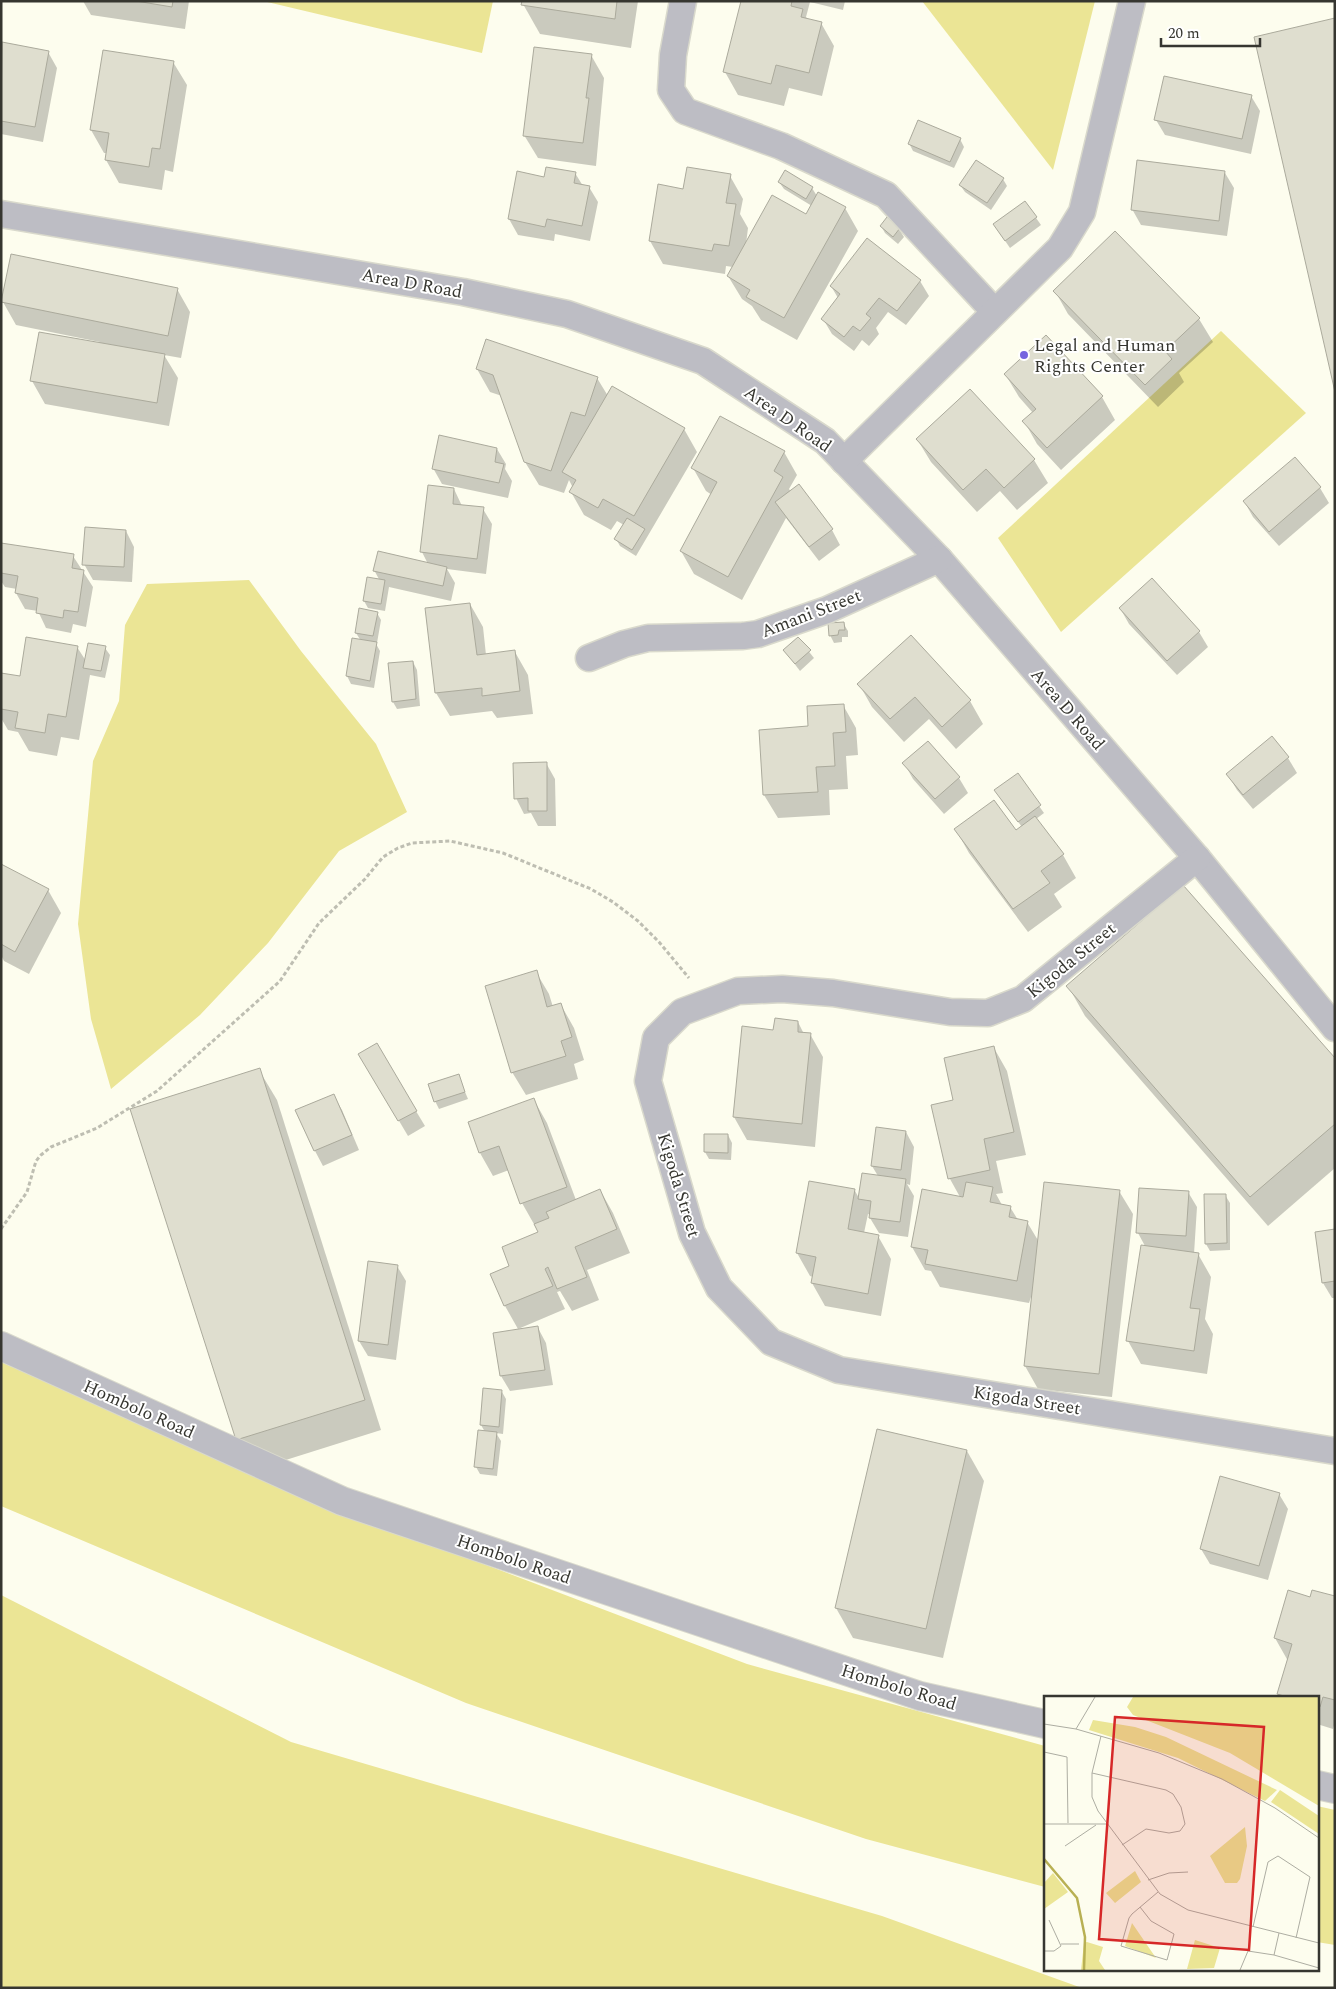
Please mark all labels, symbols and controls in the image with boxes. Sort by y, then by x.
scale bar [1161,15,1260,47]
text: 20 m [1168,22,1200,45]
street label: Area D Road [359,261,464,306]
place label: Legal and Human Rights Center [1034,332,1175,380]
marker: Legal and Human Rights Center [1018,349,1030,361]
street label: Area D Road [738,379,837,460]
street label: Amani Street [757,582,865,645]
street label: Area D Road [1024,662,1111,757]
street label: Kigoda Street [1021,916,1122,1005]
street label: Kigoda Street [650,1129,707,1241]
street label: Hombolo Road [79,1373,199,1446]
street label: Kigoda Street [971,1379,1083,1422]
street label: Hombolo Road [453,1527,575,1592]
street label: Hombolo Road [838,1657,960,1718]
inset map [1044,1696,1318,1972]

